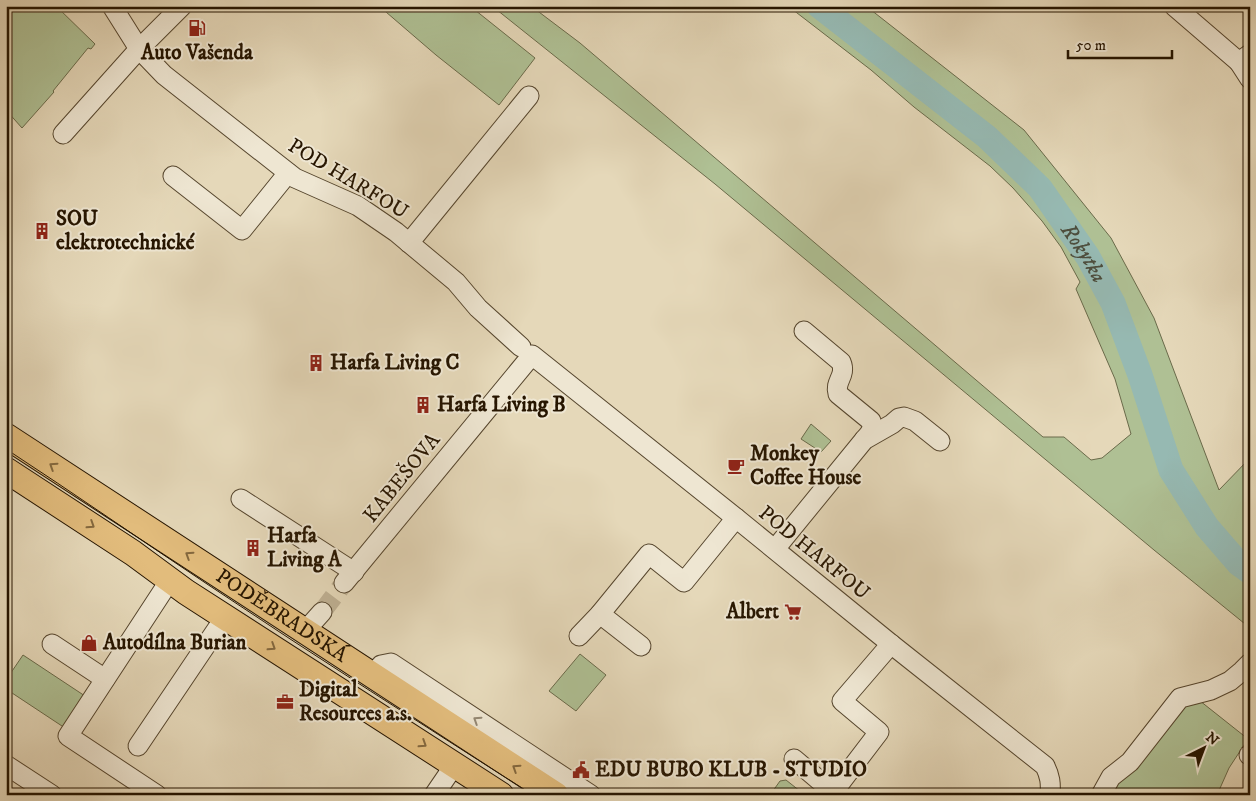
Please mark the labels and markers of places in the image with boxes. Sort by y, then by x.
fuel station icon: Auto Vašenda [187,18,207,38]
place label: Auto Vašenda [140,40,254,66]
place label: SOU elektrotechnické [56,206,195,256]
building icon: SOU elektrotechnické [32,221,52,241]
place label: Harfa Living C [330,350,459,376]
building icon: Harfa Living C [306,353,326,373]
place label: Harfa Living B [437,392,566,418]
building icon: Harfa Living B [413,395,433,415]
place label: Monkey Coffee House [750,441,861,491]
cafe icon: Monkey Coffee House [726,456,746,476]
place label: Harfa Living A [267,523,342,573]
building icon: Harfa Living A [243,538,263,558]
place label: Albert [725,599,779,625]
supermarket icon: Albert [783,602,803,622]
place label: Autodílna Burian [102,630,248,656]
shop icon: Autodílna Burian [79,633,99,653]
place label: Digital Resources a.s. [299,677,412,727]
office icon: Digital Resources a.s. [275,692,295,712]
place label: EDU BUBO KLUB - STUDIO [595,757,867,783]
public building icon: EDU BUBO KLUB - STUDIO [571,760,591,780]

